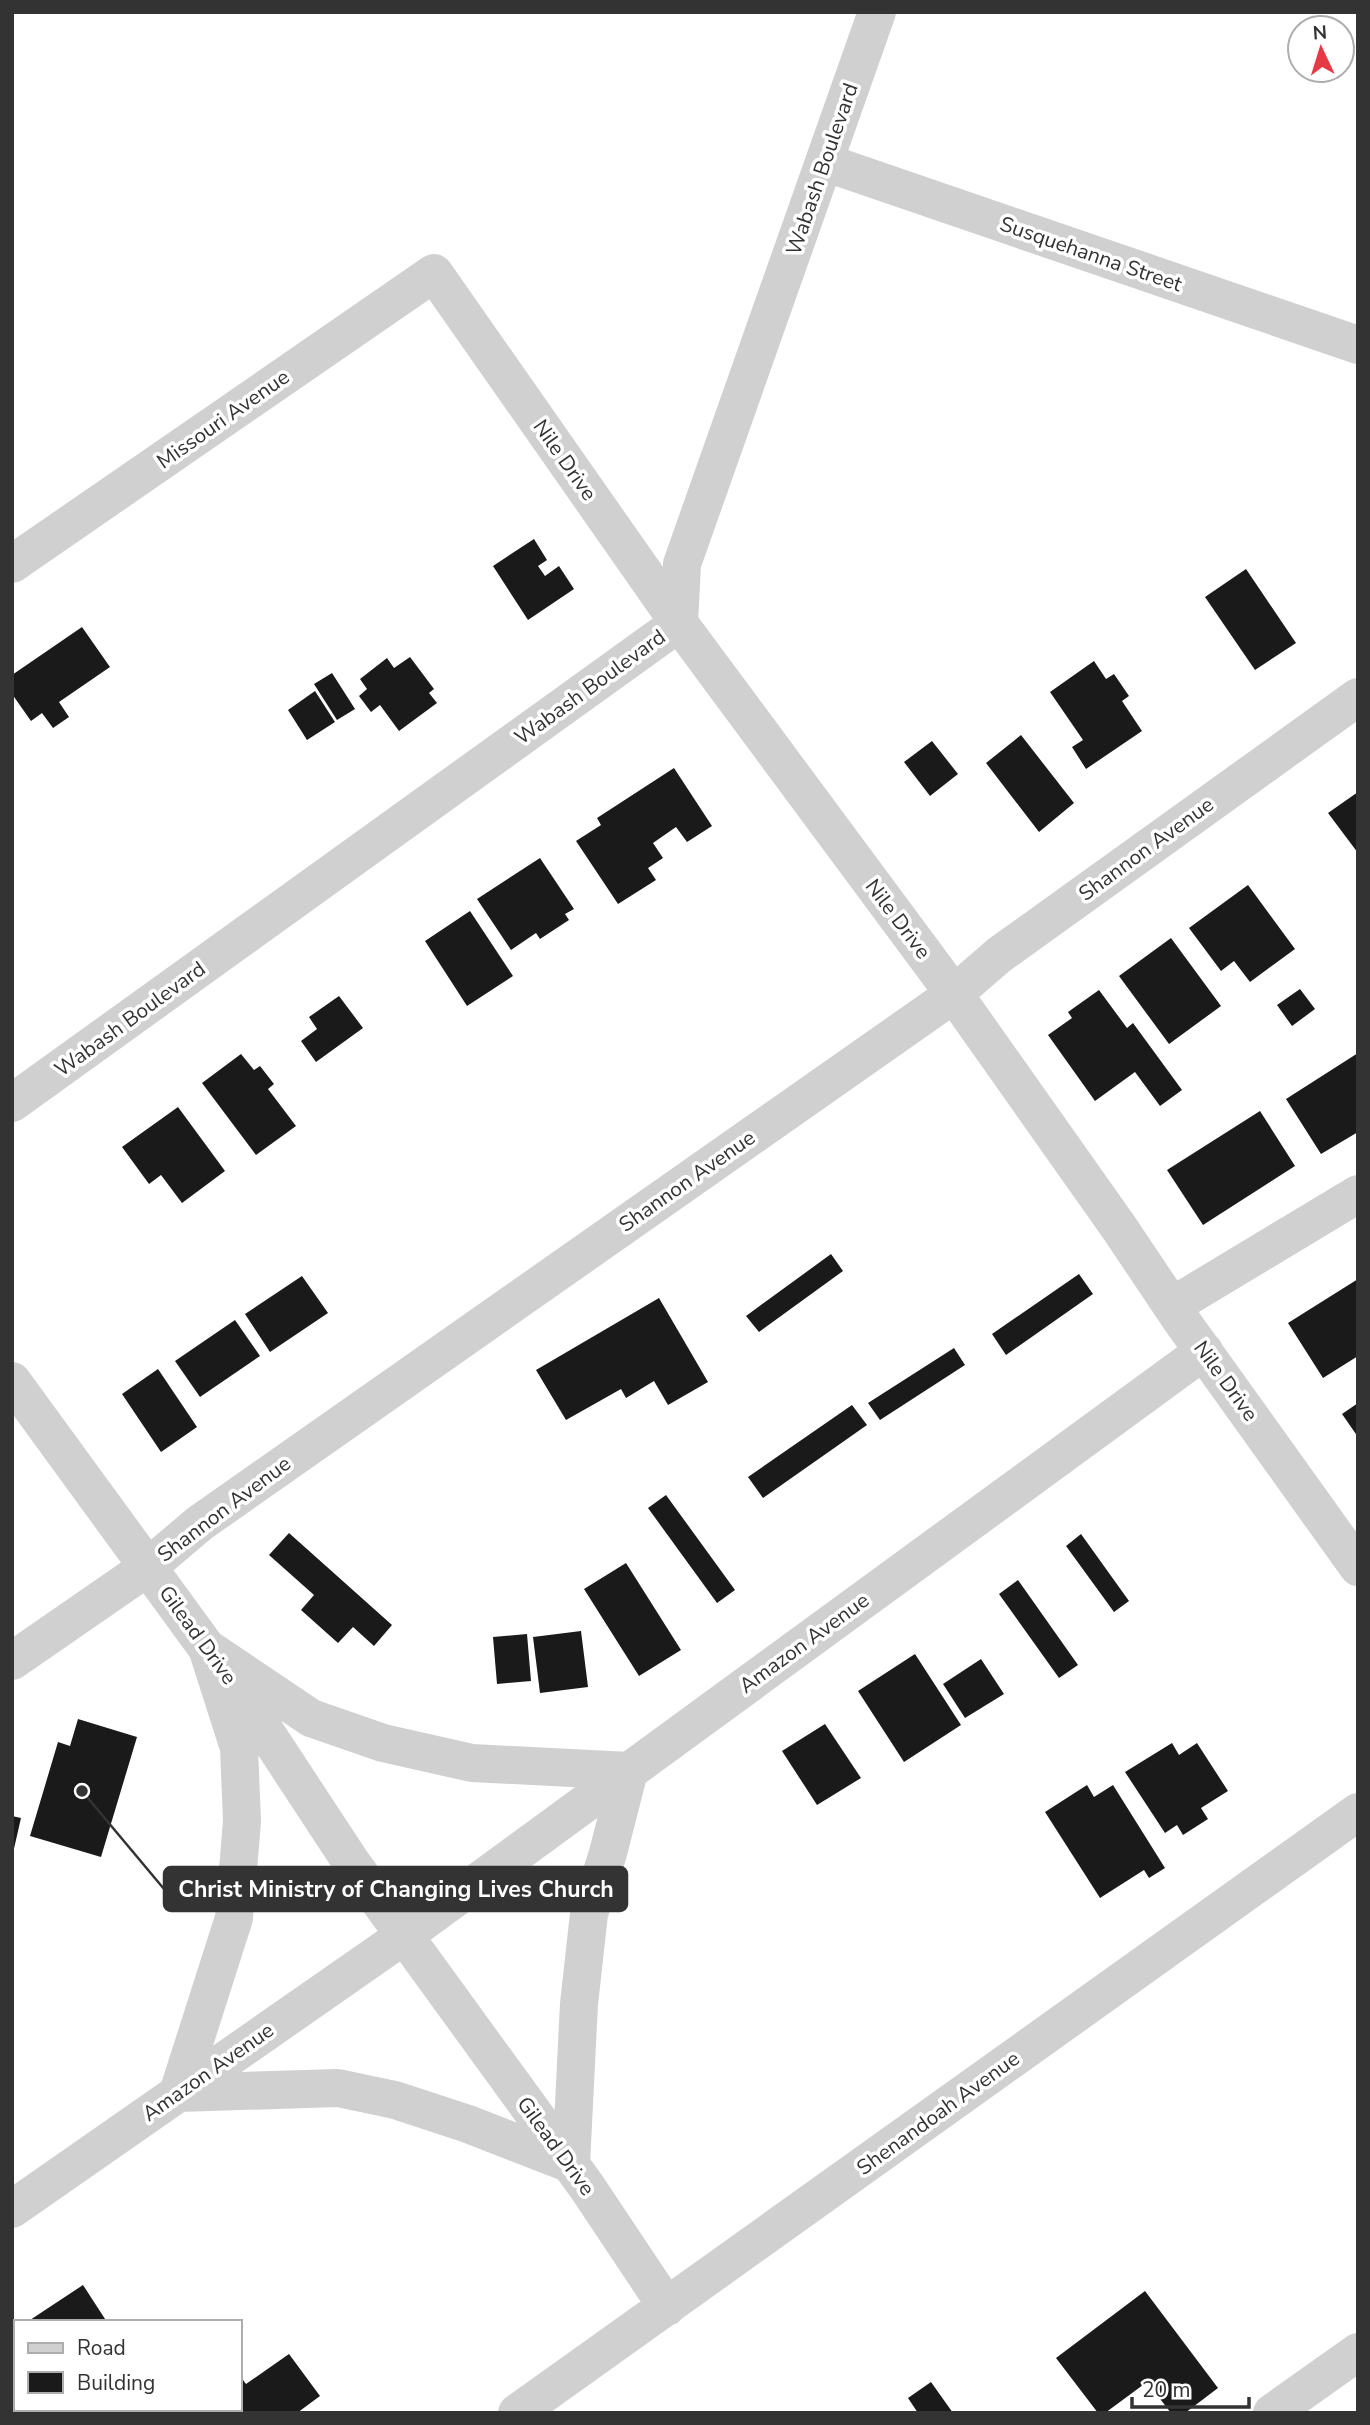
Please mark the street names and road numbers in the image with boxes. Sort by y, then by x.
street label: Wabash Boulevard [779,79,865,259]
street label: Susquehanna Street [996,210,1186,298]
street label: Missouri Avenue [151,363,295,475]
street label: Nile Drive [527,414,603,506]
street label: Wabash Boulevard [509,623,671,751]
street label: Shannon Avenue [1073,791,1219,907]
street label: Nile Drive [859,873,937,965]
street label: Wabash Boulevard [49,955,211,1083]
street label: Shannon Avenue [613,1124,761,1238]
street label: Nile Drive [1187,1335,1265,1427]
street label: Shannon Avenue [152,1450,296,1568]
street label: Gilead Drive [153,1580,243,1690]
street label: Amazon Avenue [733,1586,875,1700]
street label: Amazon Avenue [137,2016,279,2128]
street label: Shenandoah Avenue [851,2044,1025,2182]
street label: Gilead Drive [511,2091,601,2201]

